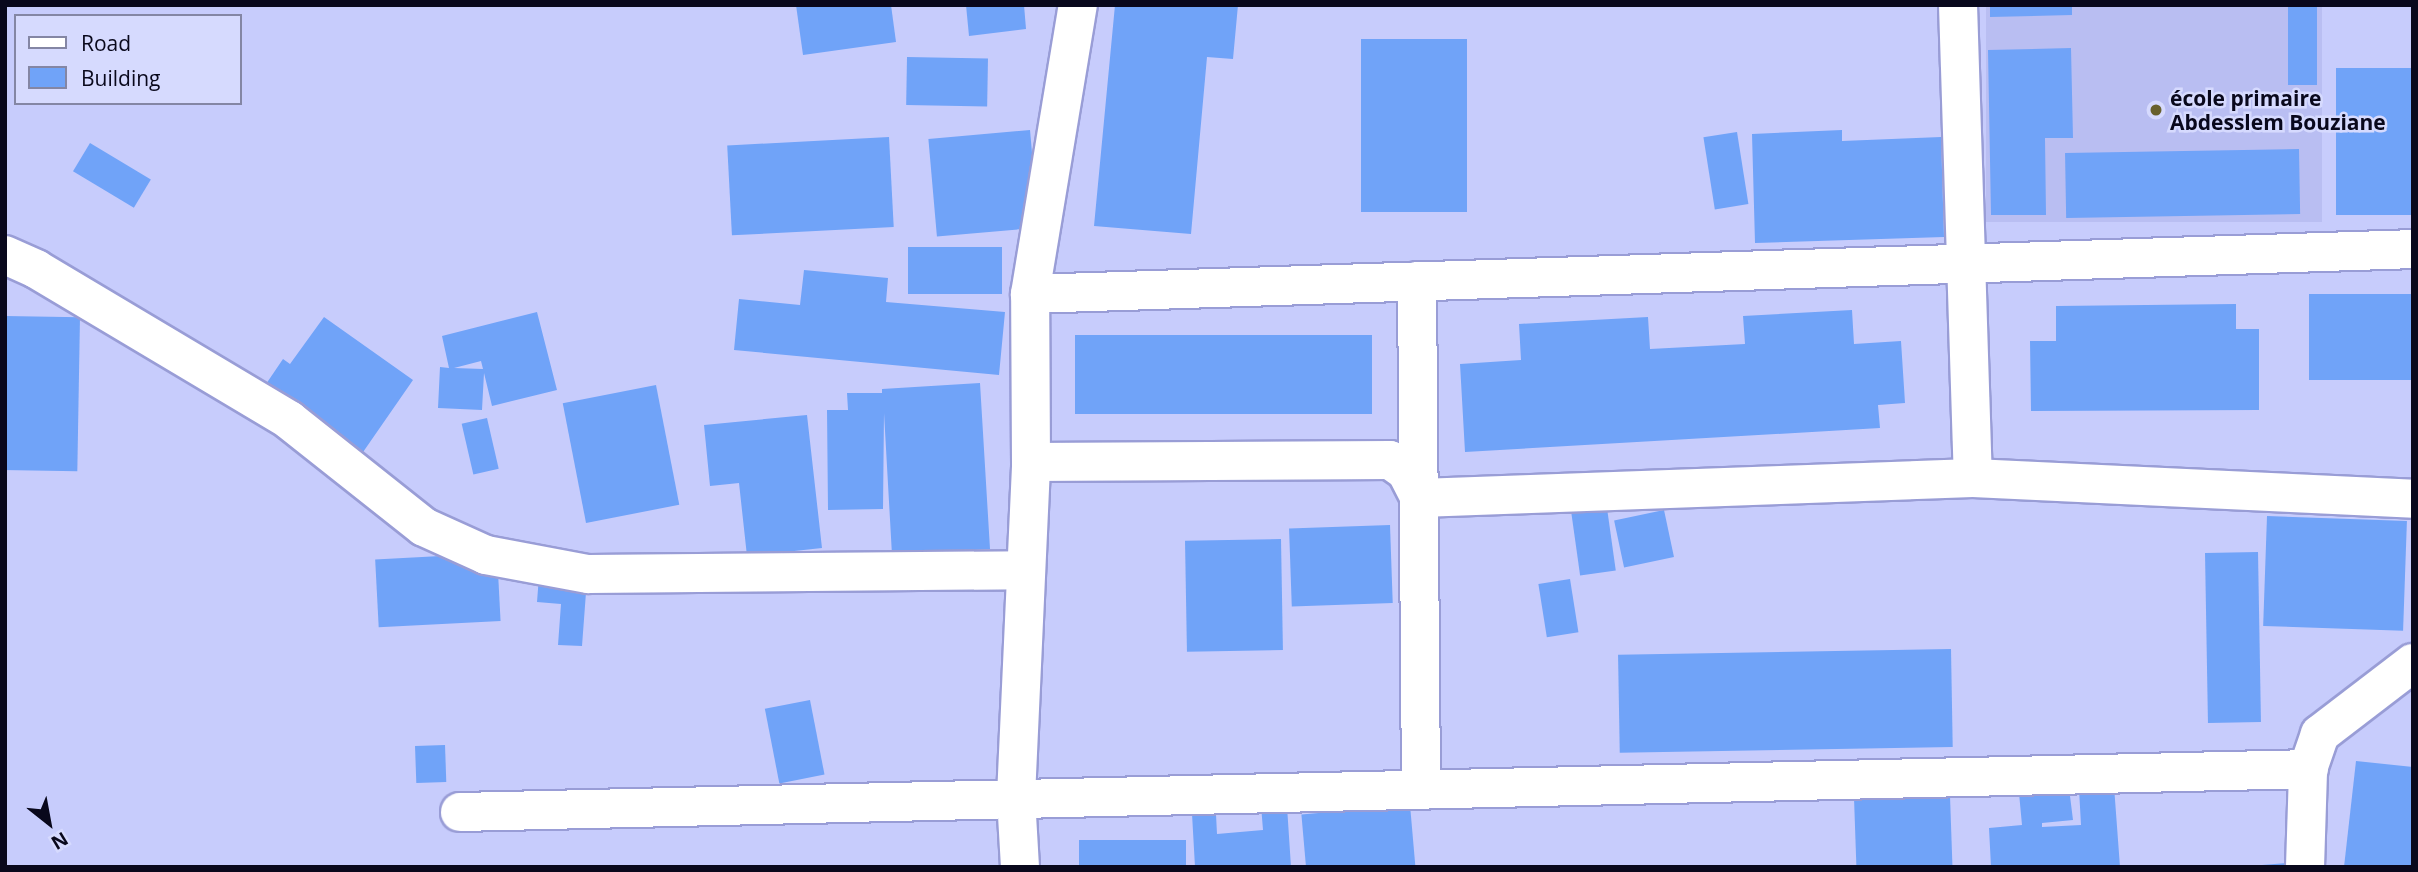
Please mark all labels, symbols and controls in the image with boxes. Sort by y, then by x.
legend [14,14,242,105]
text: Road [81,29,131,57]
text: Building [81,64,160,92]
place label: école primaire Abdesslem Bouziane [2170,85,2386,135]
marker: école primaire Abdesslem Bouziane [2148,102,2164,118]
north arrow [14,788,84,858]
text: N [47,826,73,856]

